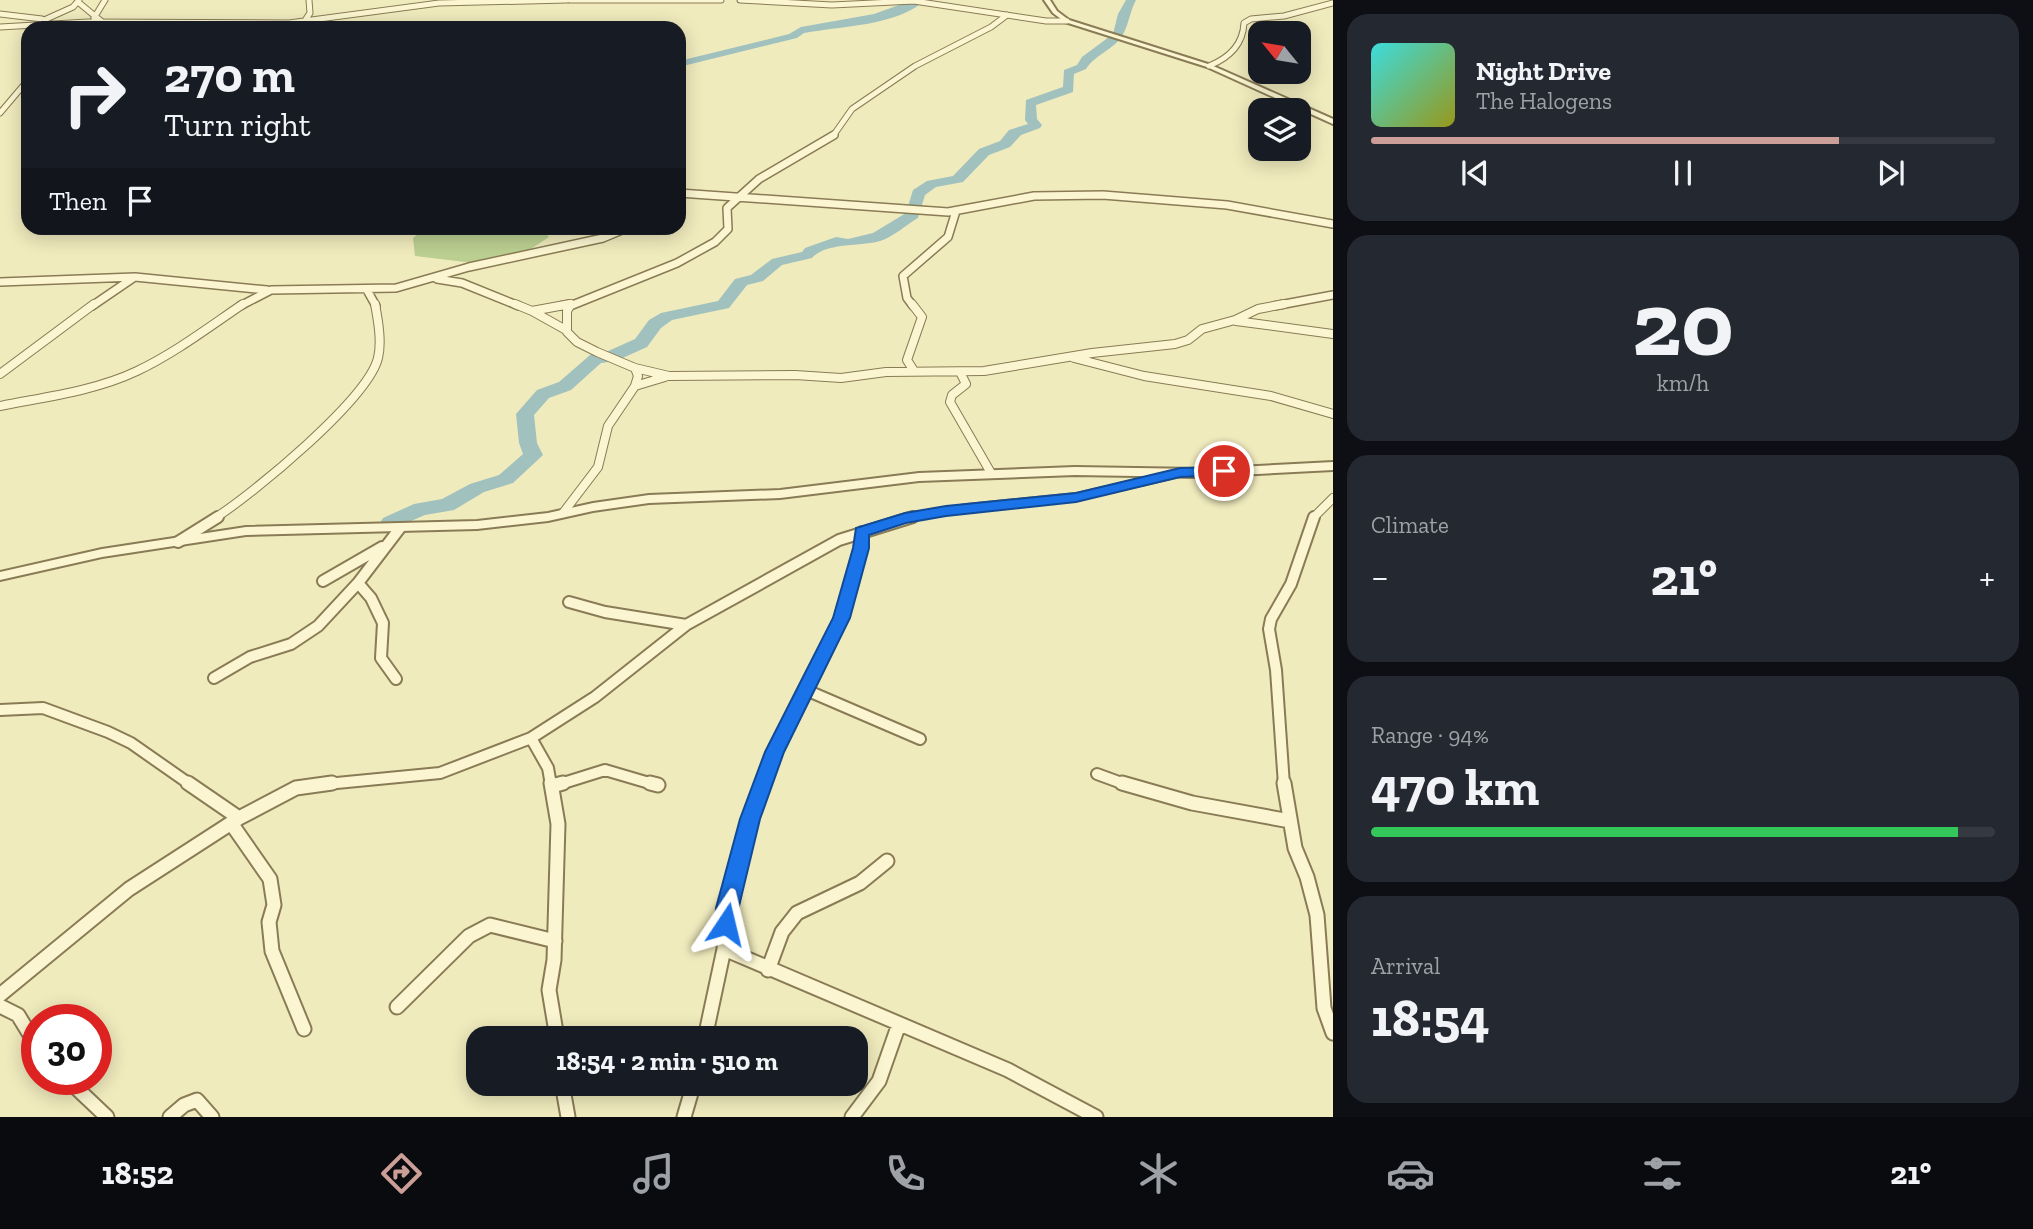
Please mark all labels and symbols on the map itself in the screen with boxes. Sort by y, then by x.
north arrow [1248,21,1311,84]
pin [1194,441,1254,501]
position arrow [689,887,763,961]
speed limit sign: 30 [21,1004,112,1095]

